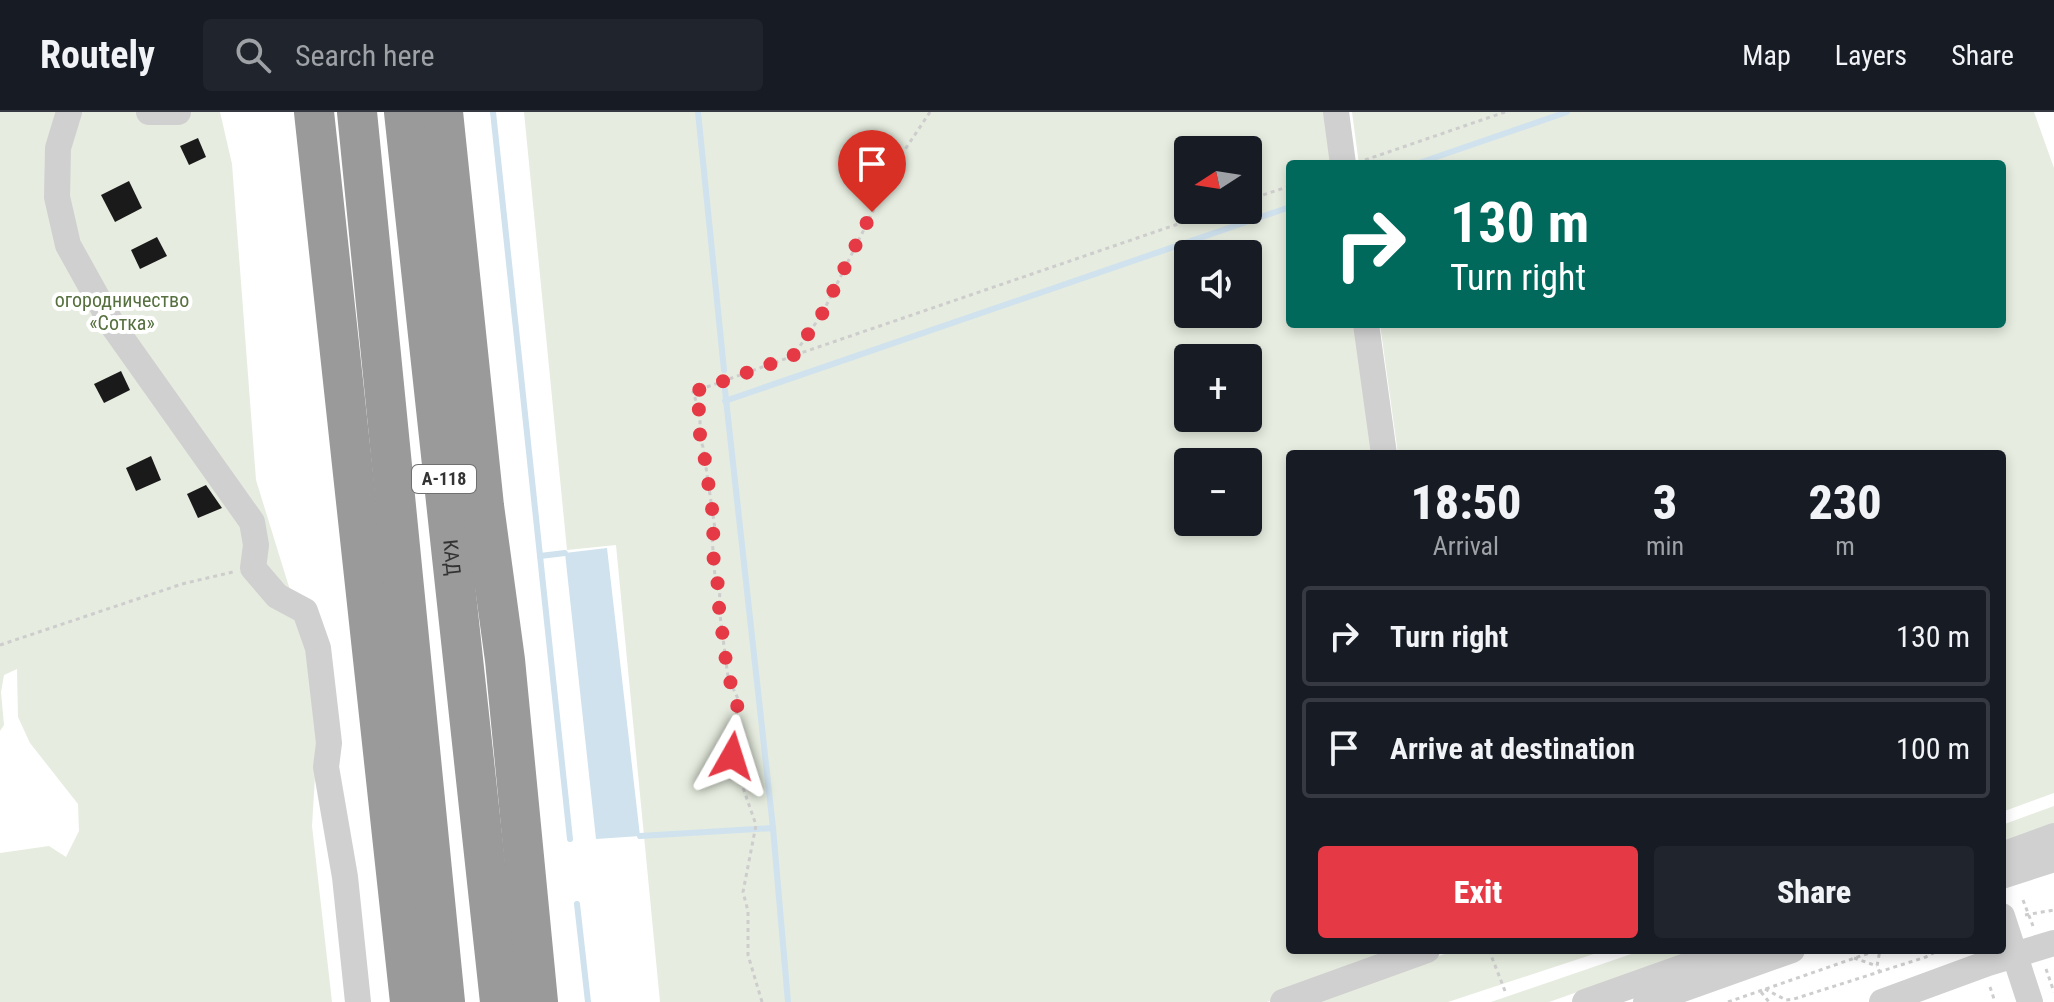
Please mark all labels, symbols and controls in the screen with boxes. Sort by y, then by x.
search box [203,19,763,91]
text: Routely [40,33,155,77]
icon: search [231,33,275,77]
text: Search here [295,38,435,73]
text: Map [1742,39,1791,72]
text: Layers [1835,39,1907,72]
text: Share [1951,39,2014,72]
pin [838,130,906,212]
north arrow [1174,136,1262,224]
map controls [1174,136,1262,536]
icon: arrive [850,142,894,186]
text: 130 m [1450,190,1589,256]
icon: right [1318,192,1422,296]
button: sound [1174,240,1262,328]
text: Turn right [1450,257,1586,299]
park label: огородничество «Сотка» [55,288,189,335]
button: + [1174,344,1262,432]
button: − [1174,448,1262,536]
road number: А-118 [412,465,476,493]
text: 18:50 [1410,474,1522,531]
text: 3 [1653,474,1677,531]
text: 230 [1808,474,1882,531]
text: Arrival [1433,531,1499,561]
text: min [1646,531,1684,561]
text: m [1835,531,1855,561]
street label: КАД [438,538,466,577]
icon: right [1322,614,1366,658]
text: Turn right [1390,619,1508,654]
text: 130 m [1896,619,1970,654]
position arrow [690,714,774,798]
icon: arrive [1322,726,1366,770]
text: Arrive at destination [1390,731,1635,766]
text: 100 m [1896,731,1970,766]
button: Exit [1318,846,1638,938]
button: Share [1654,846,1974,938]

